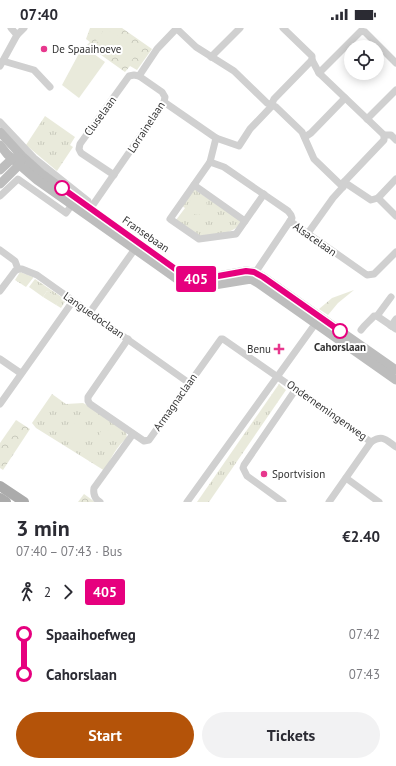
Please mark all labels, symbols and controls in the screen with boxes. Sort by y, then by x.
text: 07:40 [20,5,58,24]
map controls [344,40,384,80]
button: locate [344,40,384,80]
place label: De Spaaihoeve [52,42,122,56]
marker: De Spaaihoeve [39,44,49,54]
street label: Cluselaan [81,93,119,139]
street label: Lorrainelaan [124,99,168,155]
unlabelled marker [54,180,70,196]
street label: Fransebaan [120,213,172,255]
street label: Alsacelaan [290,219,340,259]
line badge: 405 [173,266,219,292]
text: 405 [184,270,208,288]
street label: Languedoclaan [61,289,127,341]
marker: Cahorslaan [332,323,348,339]
place label: Cahorslaan [314,340,366,354]
place label: Benu [247,342,271,356]
marker: Benu [274,344,284,354]
street label: Armagnaclaan [150,371,200,433]
street label: Ondernemingenweg [284,377,370,443]
place label: Sportvision [272,467,325,481]
marker: Sportvision [259,469,269,479]
text: 3 min [16,514,70,542]
text: €2.40 [342,527,380,546]
text: 07:40 – 07:43 · Bus [16,543,122,560]
icon: walk [16,581,38,603]
icon: forward [57,581,79,603]
text: 405 [93,583,117,601]
text: 2 [44,584,51,601]
text: Spaaihoefweg [46,625,136,644]
text: 07:42 [349,626,380,643]
text: Cahorslaan [46,665,117,684]
text: 07:43 [349,666,380,683]
button: Start [16,712,194,758]
button: Tickets [202,712,380,758]

